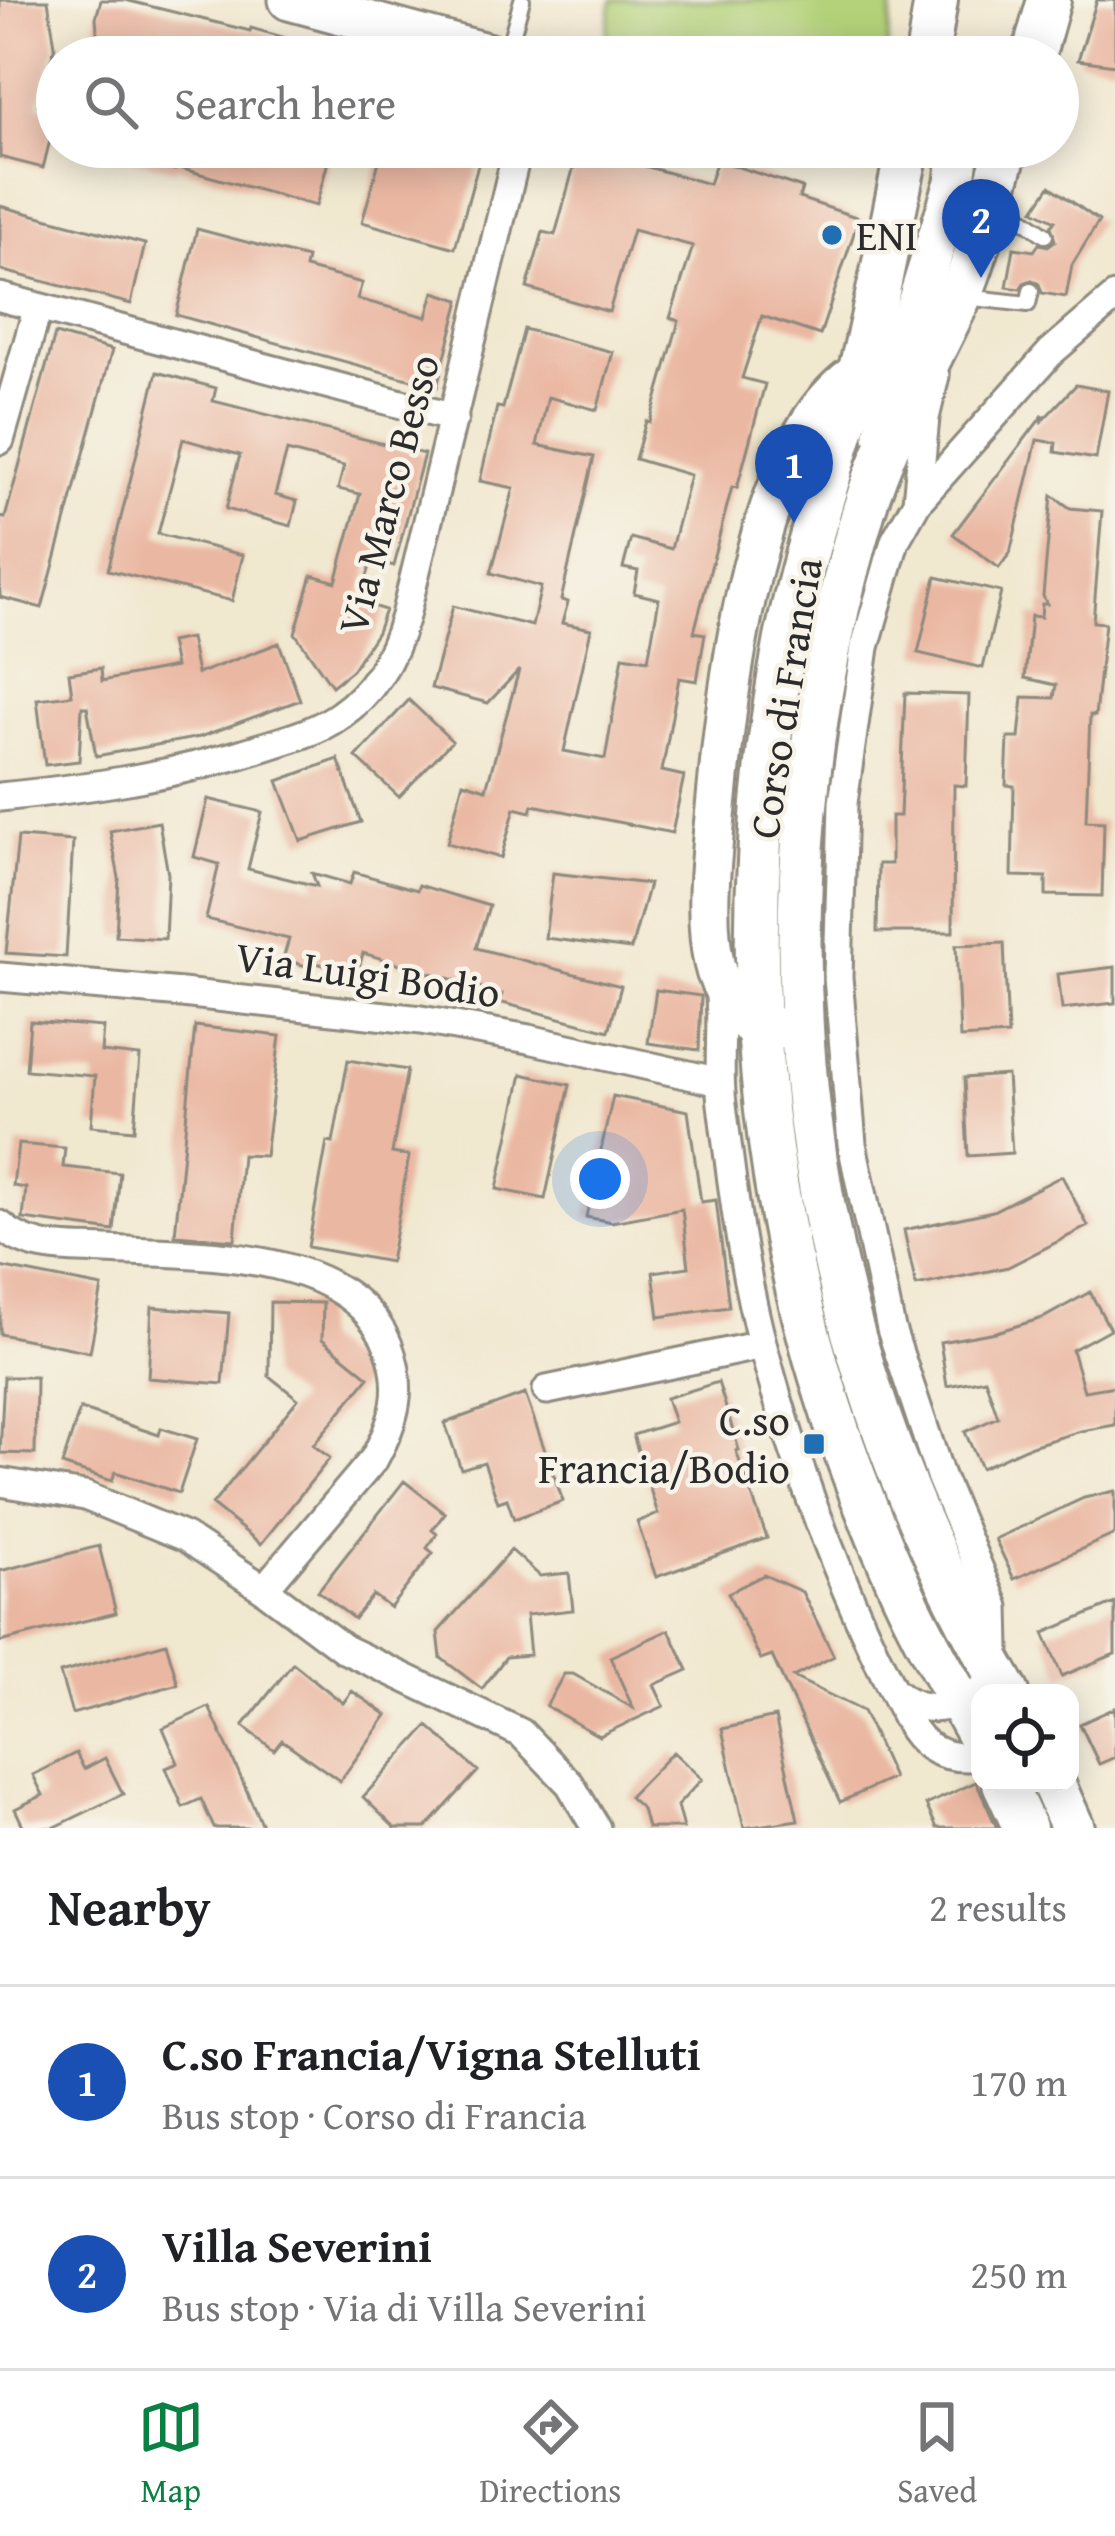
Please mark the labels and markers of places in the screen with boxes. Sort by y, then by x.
pin: 2 [942,179,1020,278]
place label: ENI [856,204,918,265]
marker: ENI [819,222,845,248]
pin: 1 [755,424,833,523]
place label: C.so Francia/Bodio [538,1389,790,1498]
marker: C.so Francia/Bodio [801,1431,827,1457]

